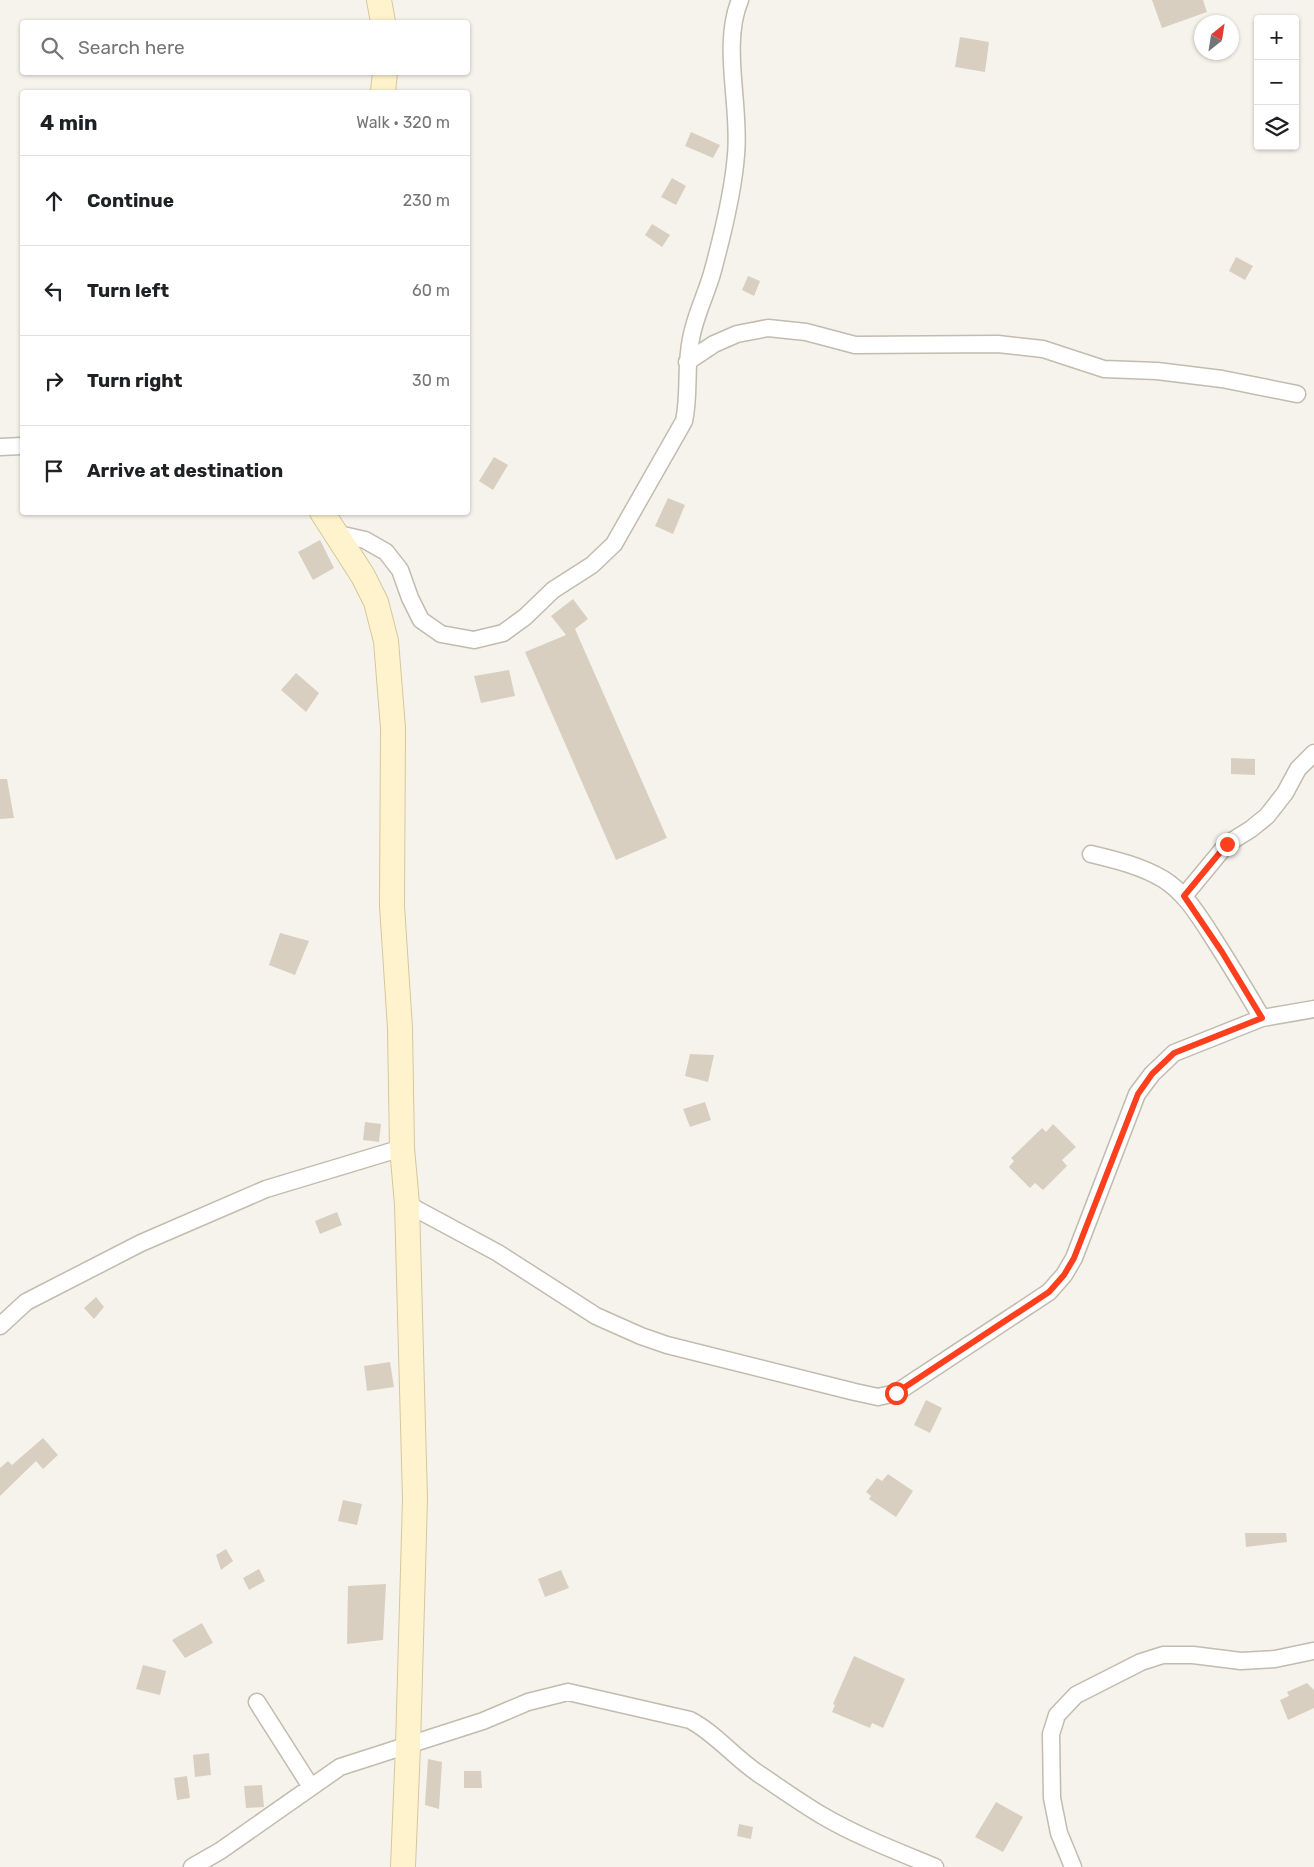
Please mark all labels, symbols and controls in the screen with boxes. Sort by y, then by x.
north arrow [1194,15,1239,60]
map controls [1254,15,1299,150]
button: + [1254,15,1299,60]
search box [20,20,470,75]
icon: search [38,34,66,62]
text: Search here [78,36,185,59]
button: − [1254,60,1299,105]
button: layers [1254,105,1299,150]
text: 4 min [40,110,98,135]
text: Walk · 320 m [356,113,450,132]
icon: ahead [40,187,68,215]
text: Continue [87,189,174,212]
text: 230 m [403,191,450,210]
icon: left [40,277,68,305]
text: Turn left [87,279,169,302]
text: 60 m [412,281,450,300]
icon: right [40,367,68,395]
text: Turn right [87,369,182,392]
text: 30 m [412,371,450,390]
icon: arrive [40,457,68,485]
text: Arrive at destination [87,459,283,482]
route end [1216,833,1239,856]
route start [885,1382,908,1405]

